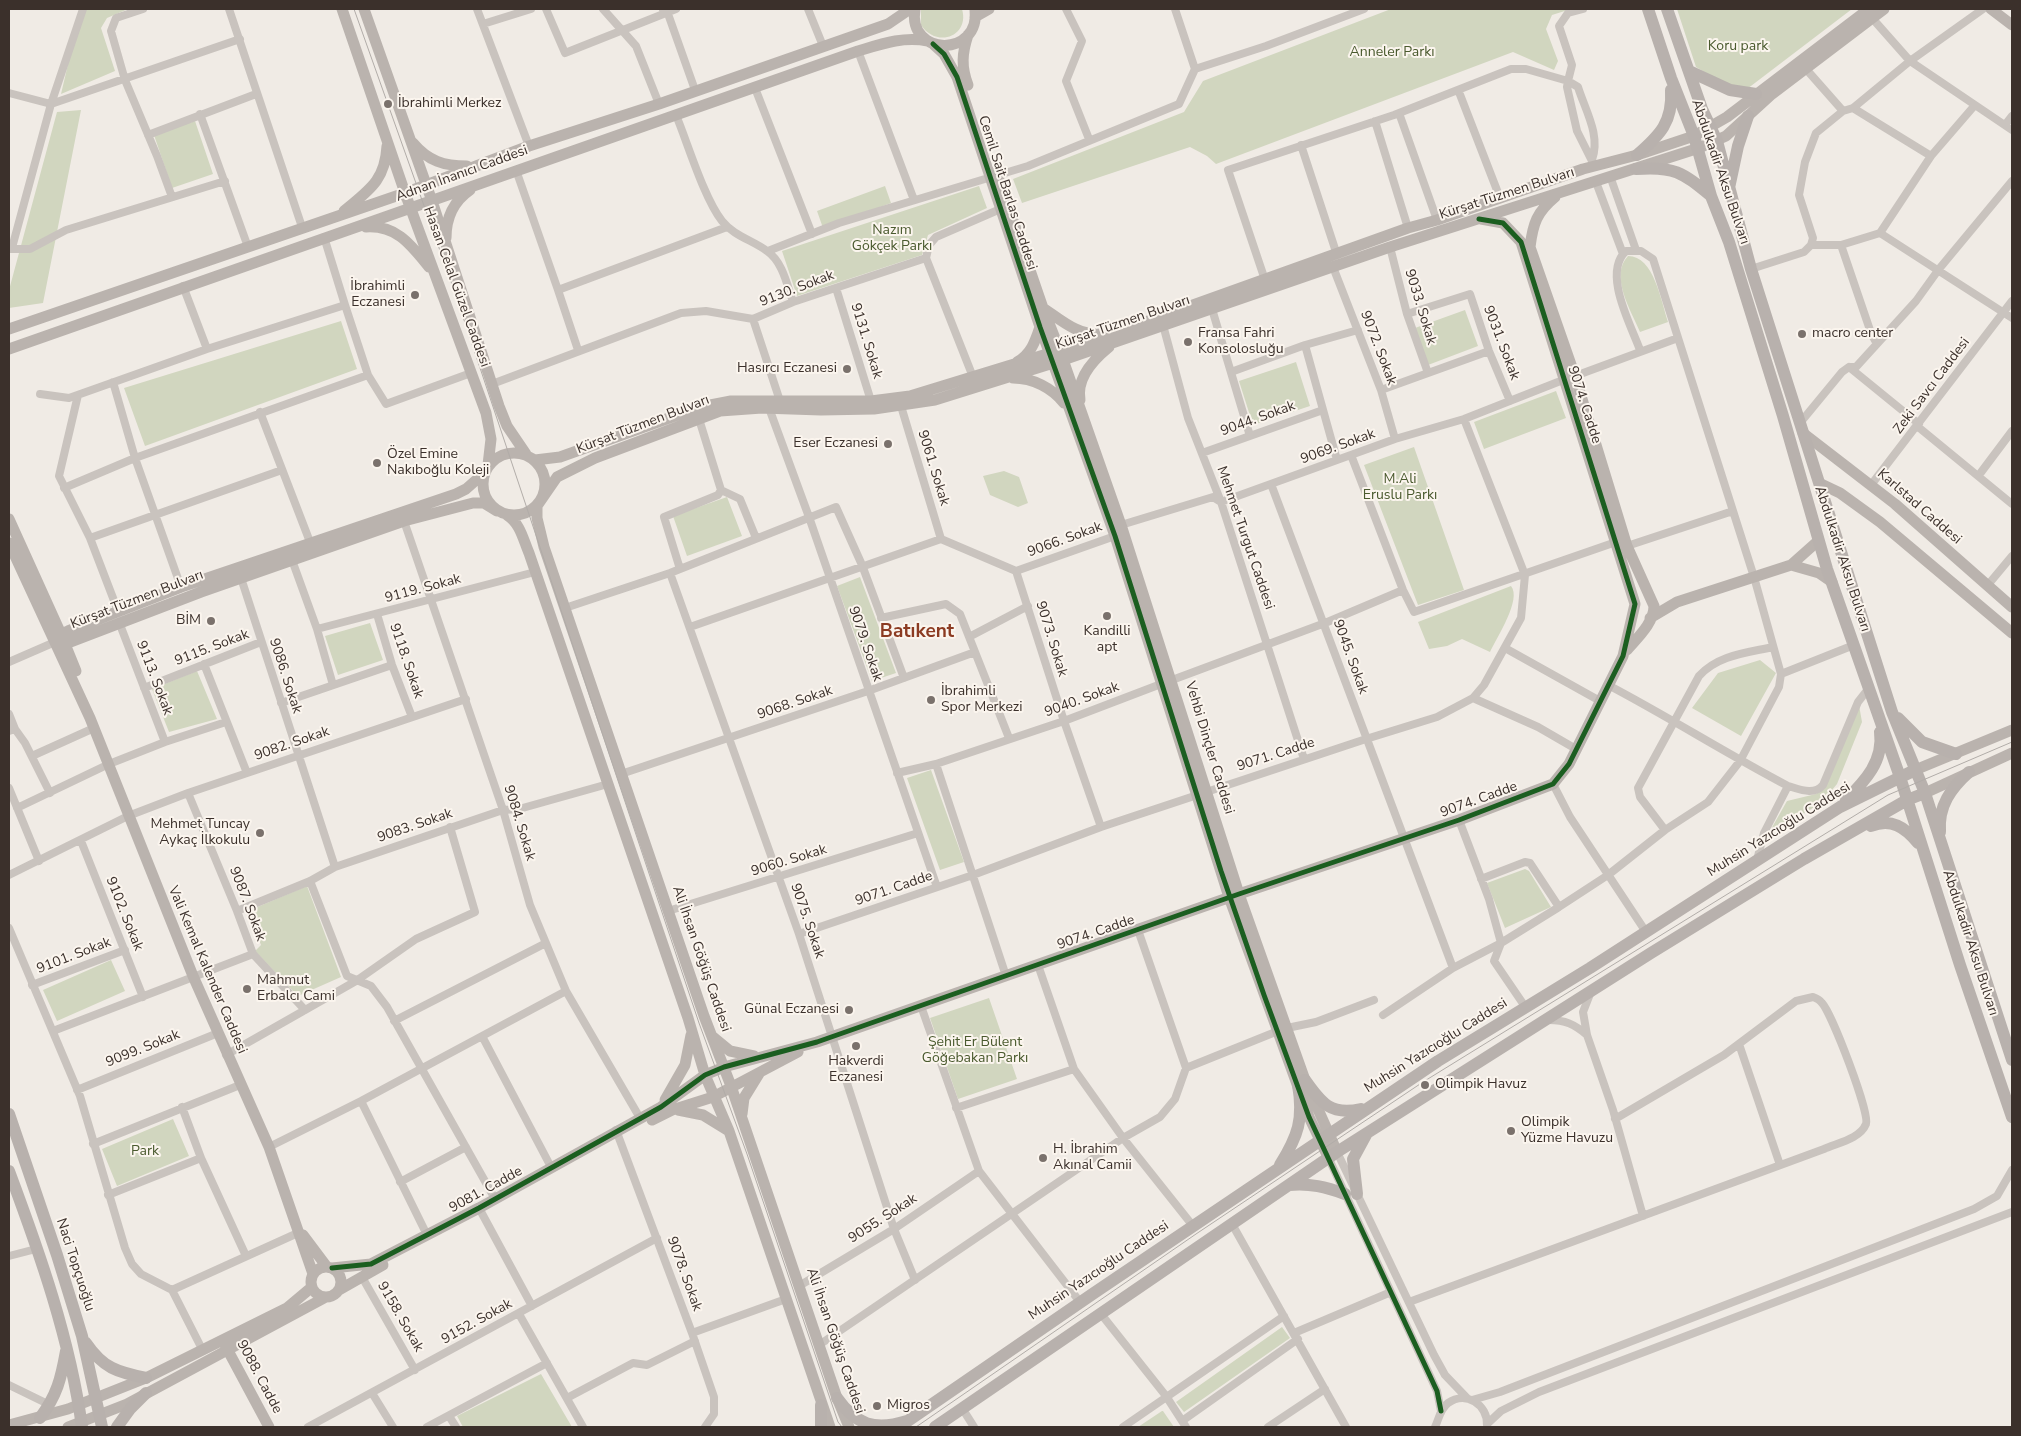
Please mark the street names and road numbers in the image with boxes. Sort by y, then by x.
street label: Abdulkadir Aksu Bulvarı [1687,97,1753,247]
street label: Cemil Sait Barlas Caddesi [974,114,1040,272]
street label: Adnan İnanıcı Caddesi [394,142,530,206]
street label: Kürşat Tüzmen Bulvarı [1437,164,1577,224]
street label: Hasan Celal Güzel Caddesi [419,205,493,369]
street label: 9130. Sokak [758,267,836,311]
street label: 9033. Sokak [1401,267,1439,347]
street label: Kürşat Tüzmen Bulvarı [1054,292,1192,354]
street label: 9131. Sokak [847,301,885,381]
street label: 9031. Sokak [1479,304,1523,382]
street label: 9072. Sokak [1356,309,1400,387]
street label: Zeki Savcı Caddesi [1890,335,1974,437]
street label: 9074. Cadde [1564,364,1604,446]
street label: Kürşat Tüzmen Bulvarı [574,392,712,458]
street label: 9044. Sokak [1218,398,1298,440]
street label: 9069. Sokak [1298,426,1378,468]
street label: 9061. Sokak [914,428,952,508]
street label: Mehmet Turgut Caddesi [1213,464,1277,612]
street label: Karlstad Caddesi [1873,466,1965,548]
street label: Abdulkadir Aksu Bulvarı [1810,484,1874,634]
street label: 9066. Sokak [1025,519,1105,561]
street label: Kürşat Tüzmen Bulvarı [68,567,206,633]
street label: 9119. Sokak [383,571,463,607]
street label: 9073. Sokak [1032,599,1070,679]
street label: 9079. Sokak [844,604,886,684]
street label: 9045. Sokak [1329,617,1371,697]
street label: 9118. Sokak [385,621,427,701]
street label: 9115. Sokak [173,626,251,670]
street label: 9086. Sokak [265,636,305,716]
street label: 9113. Sokak [132,639,176,717]
street label: 9040. Sokak [1042,679,1122,721]
street label: Vehbi Dinçler Caddesi [1181,680,1237,816]
street label: 9068. Sokak [755,682,835,724]
street label: 9082. Sokak [252,723,332,765]
street label: 9071. Cadde [1235,735,1317,775]
street label: 9074. Cadde [1438,778,1520,822]
street label: Muhsin Yazıcıoğlu Caddesi [1704,779,1854,881]
street label: 9084. Sokak [500,783,538,863]
street label: 9083. Sokak [375,805,455,847]
street label: 9060. Sokak [749,842,829,880]
street label: 9087. Sokak [225,865,269,943]
street label: 9071. Cadde [853,868,935,910]
street label: Abdulkadir Aksu Bulvarı [1938,868,2002,1018]
street label: 9102. Sokak [102,875,146,953]
street label: 9075. Sokak [786,881,828,961]
street label: Vali Kemal Kalender Caddesi [164,884,250,1056]
street label: Ali İhsan Göğüş Caddesi [668,884,734,1034]
street label: 9074. Cadde [1055,912,1137,954]
street label: 9101. Sokak [35,934,113,978]
street label: Muhsin Yazıcıoğlu Caddesi [1361,995,1511,1097]
street label: 9099. Sokak [104,1027,182,1071]
street label: 9081. Cadde [447,1163,525,1217]
street label: 9055. Sokak [846,1191,920,1247]
street label: Naci Topçuoğlu [52,1216,98,1314]
street label: Muhsin Yazıcıoğlu Caddesi [1026,1218,1172,1324]
street label: 9078. Sokak [663,1234,705,1314]
street label: Ali İhsan Göğüş Caddesi [802,1266,868,1416]
street label: 9158. Sokak [373,1279,427,1355]
street label: 9152. Sokak [439,1296,515,1348]
street label: 9088. Cadde [233,1337,285,1417]

